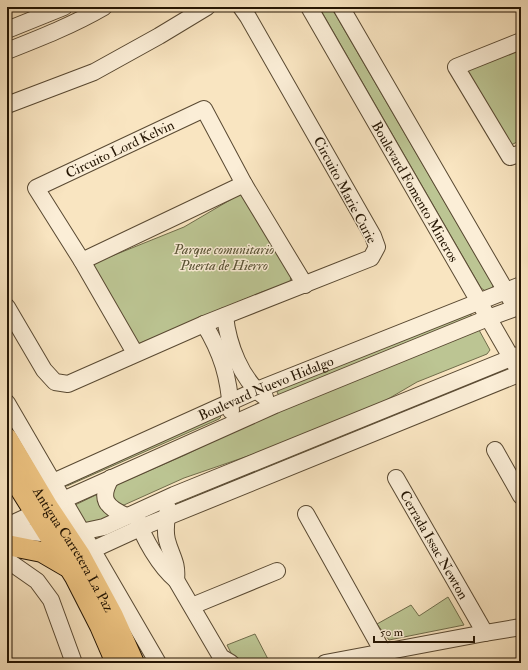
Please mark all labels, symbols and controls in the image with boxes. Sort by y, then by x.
street label: Circuito Lord Kelvin [63,116,177,181]
street label: Boulevard Fomento Mineros [368,118,463,265]
street label: Circuito Marie Curie [310,134,380,247]
park label: Parque comunitario Puerta de Hierro [173,241,274,274]
street label: Boulevard Nuevo Hidalgo [195,352,336,424]
street label: Antigua Carretera La Paz [29,483,118,615]
street label: Cerrada Issac Newton [396,487,472,602]
scale bar [374,618,474,644]
text: 50 m [380,625,404,640]

